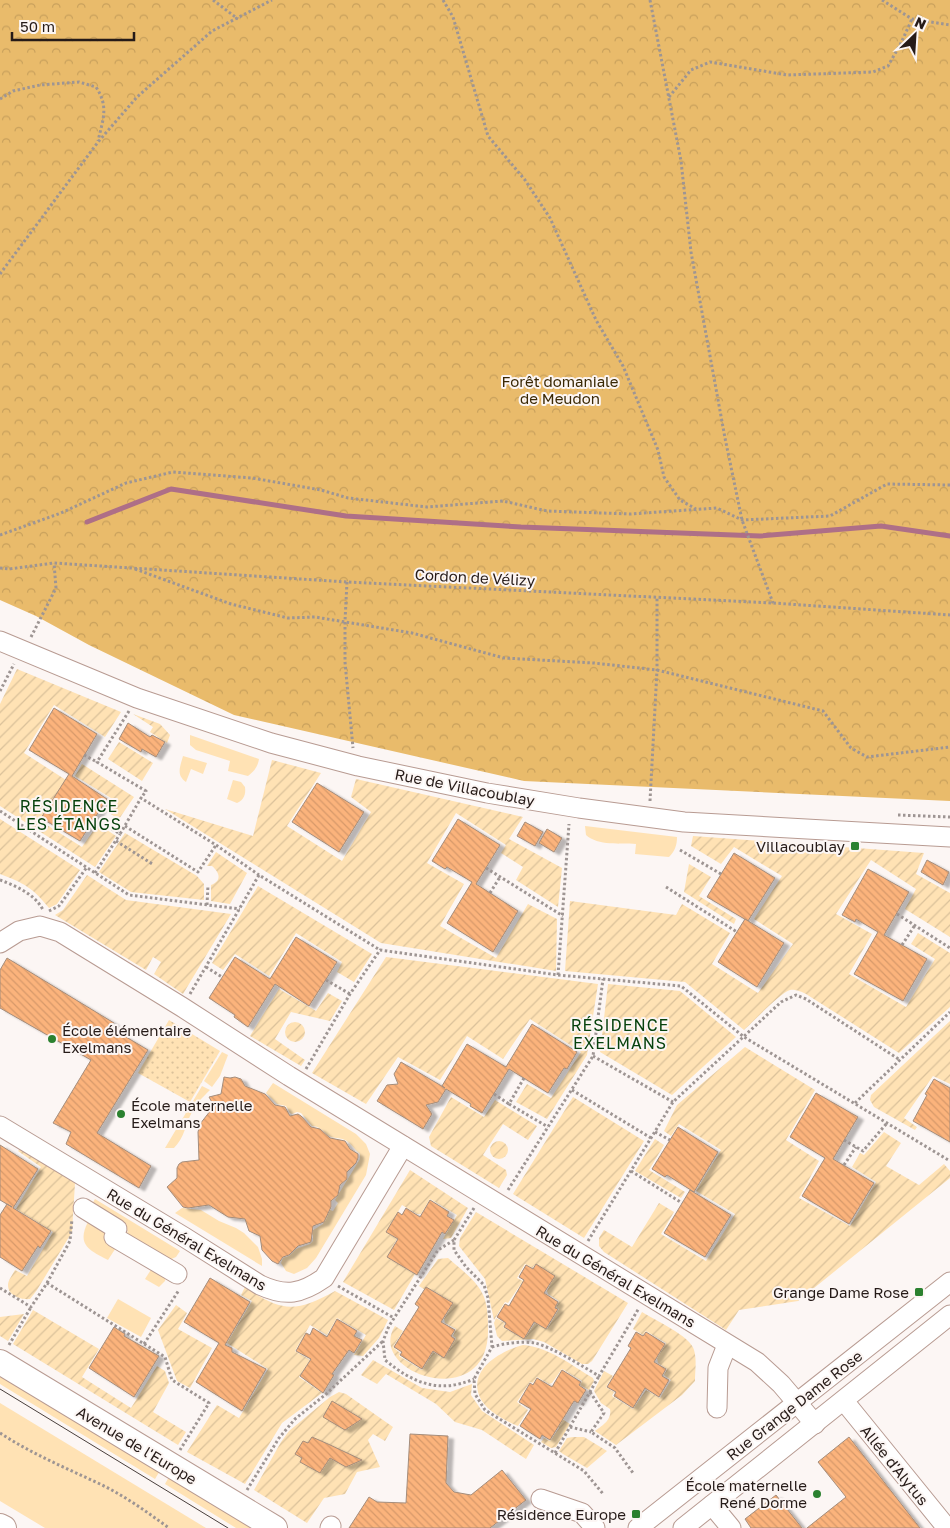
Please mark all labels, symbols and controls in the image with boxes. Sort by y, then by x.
scale bar [12,10,135,42]
north arrow [890,10,940,60]
text: N [912,13,929,33]
text: 50 m [20,17,55,35]
park label: Forêt domaniale de Meudon [502,372,619,407]
street label: Cordon de Vélizy [414,565,536,589]
street label: Rue de Villacoublay [394,765,537,810]
district label: RÉSIDENCE LES ÉTANGS [16,796,122,834]
place label: Villacoublay [756,837,846,855]
marker: Villacoublay [849,840,861,852]
district label: RÉSIDENCE EXELMANS [571,1015,669,1053]
place label: École élémentaire Exelmans [62,1021,192,1056]
marker: École élémentaire Exelmans [46,1033,58,1045]
place label: École maternelle Exelmans [131,1096,253,1131]
marker: École maternelle Exelmans [115,1108,127,1120]
street label: Rue du Général Exelmans [104,1184,270,1294]
street label: Rue du Général Exelmans [533,1221,699,1331]
place label: Grange Dame Rose [773,1283,909,1301]
marker: Grange Dame Rose [913,1286,925,1298]
street label: Rue Grange Dame Rose [722,1346,866,1464]
street label: Avenue de l'Europe [74,1402,200,1488]
street label: Allée d'Alytus [857,1421,933,1509]
place label: École maternelle René Dorme [685,1476,807,1511]
marker: École maternelle René Dorme [811,1488,823,1500]
place label: Résidence Europe [497,1505,626,1523]
marker: Résidence Europe [630,1508,642,1520]

